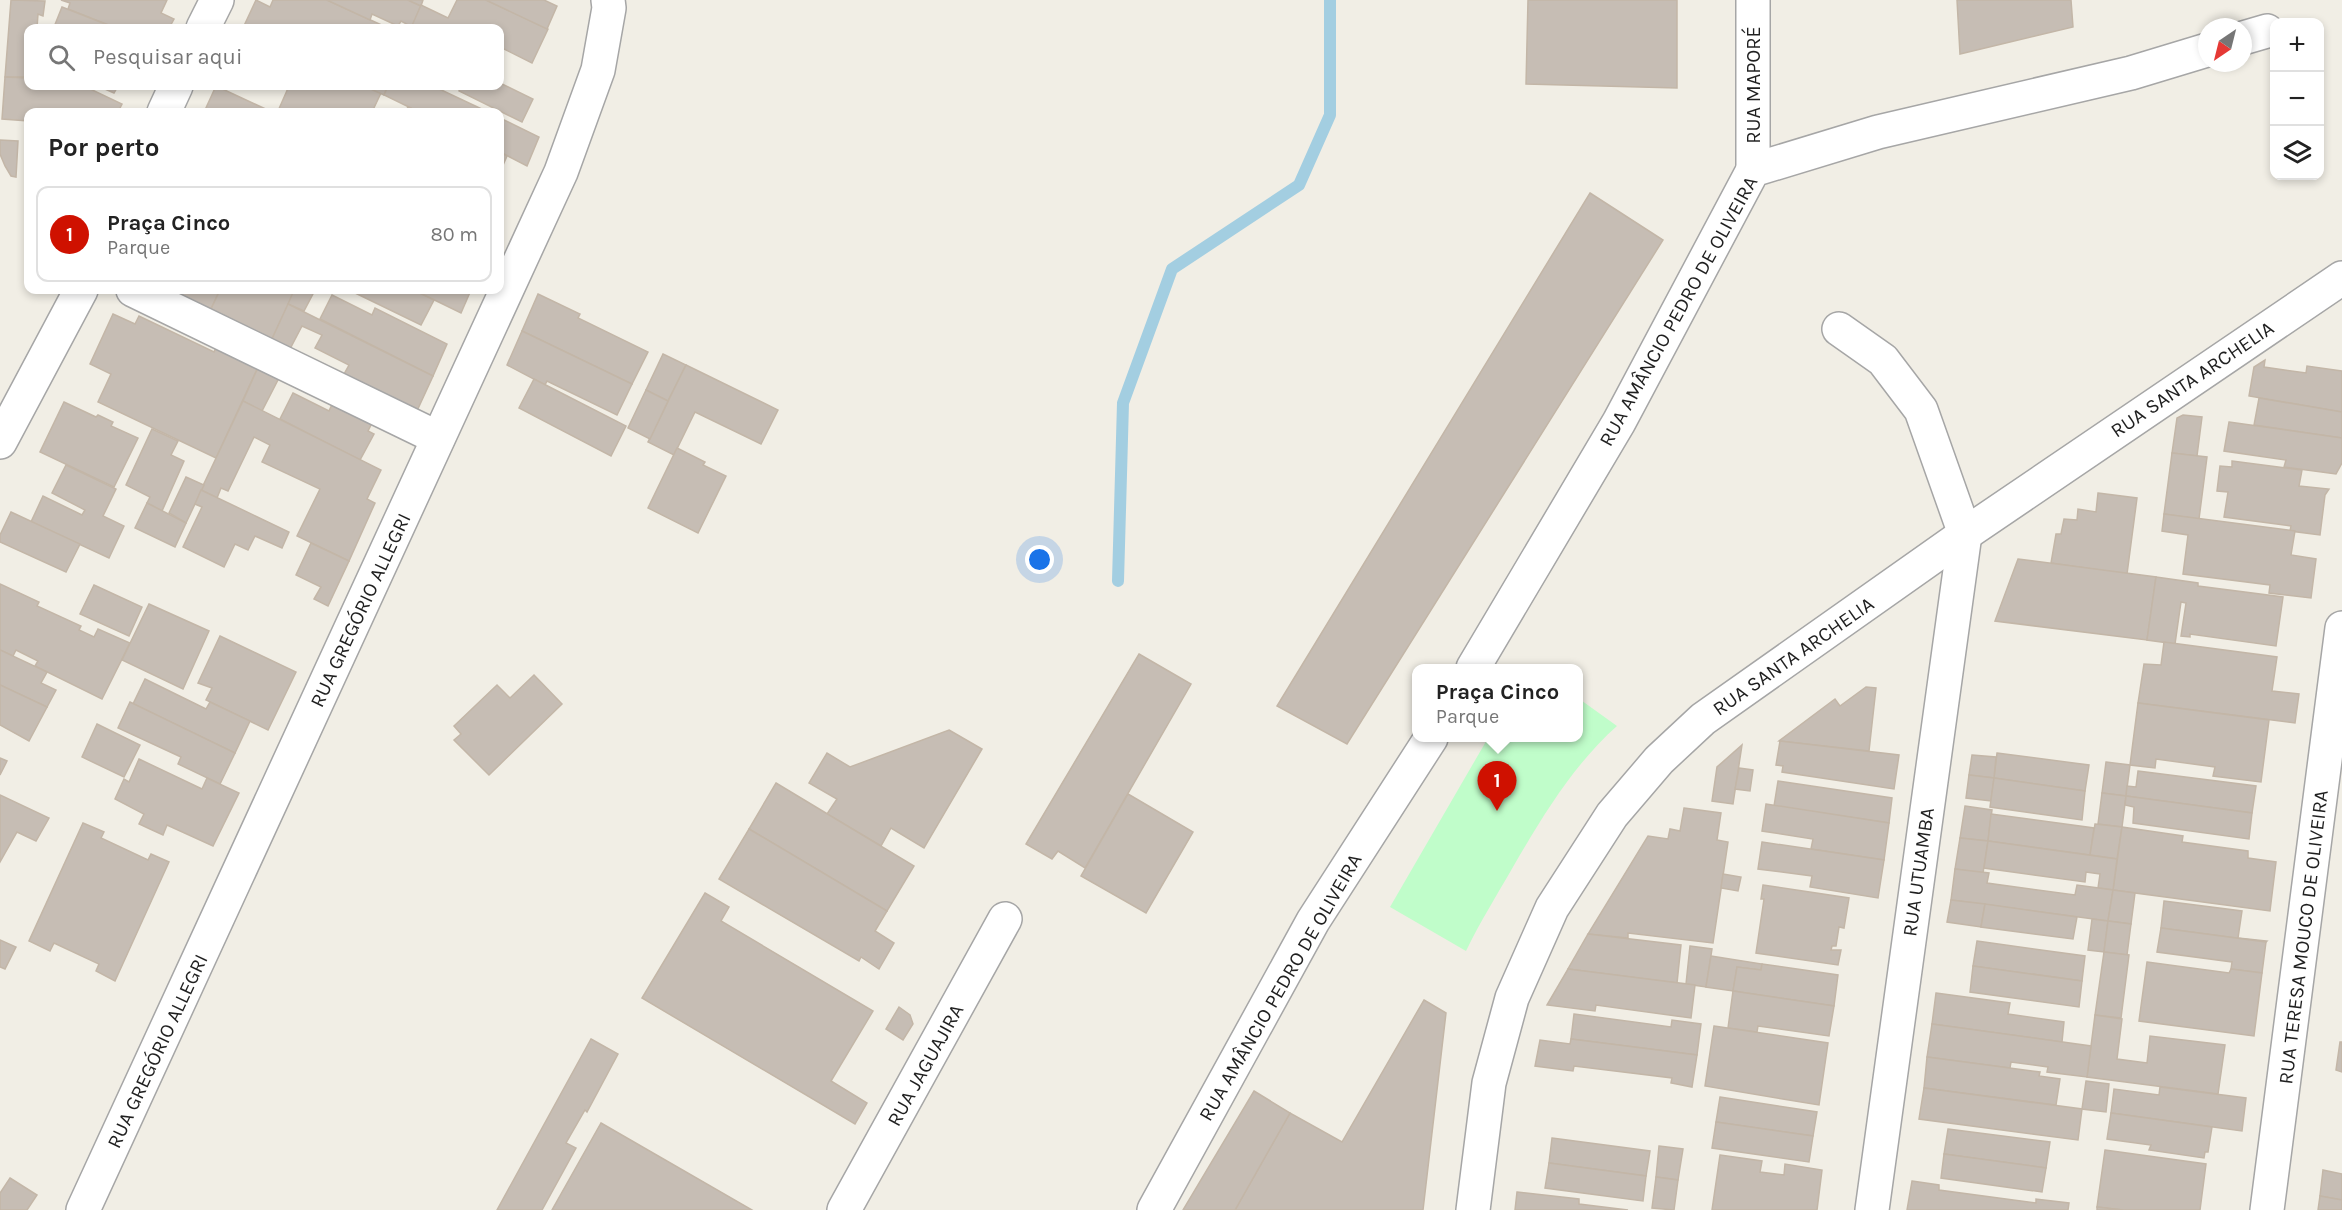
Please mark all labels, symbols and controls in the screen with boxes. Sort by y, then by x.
north arrow [2198,18,2252,72]
map controls [2270,18,2324,180]
button: + [2270,18,2324,72]
search box [24,24,504,90]
street label: RUA MAPORÉ [1741,26,1765,144]
icon: search [45,41,78,74]
text: Pesquisar aqui [93,44,242,70]
button: − [2270,72,2324,126]
button: layers [2270,126,2324,180]
text: Por perto [48,132,159,163]
street label: RUA AMÂNCIO PEDRO DE OLIVEIRA [1594,172,1762,450]
text: Praça Cinco [107,210,230,236]
text: 1 [66,223,73,246]
text: 80 m [430,223,478,246]
text: Parque [107,236,170,259]
street label: RUA SANTA ARCHELIA [2107,316,2278,442]
street label: RUA GREGÓRIO ALLEGRI [304,509,416,711]
your location [1025,545,1054,574]
street label: RUA SANTA ARCHELIA [1708,592,1878,721]
popup [1412,664,1583,742]
text: Praça Cinco [1436,679,1559,705]
text: Parque [1436,705,1499,728]
pin: 1 [1478,762,1516,811]
street label: RUA TERESA MOUCO DE OLIVEIRA [2274,789,2333,1086]
street label: RUA UTUAMBA [1898,806,1939,938]
street label: RUA AMÂNCIO PEDRO DE OLIVEIRA [1194,849,1367,1125]
street label: RUA GREGÓRIO ALLEGRI [101,950,213,1152]
street label: RUA JAGUAJIRA [882,1000,968,1130]

